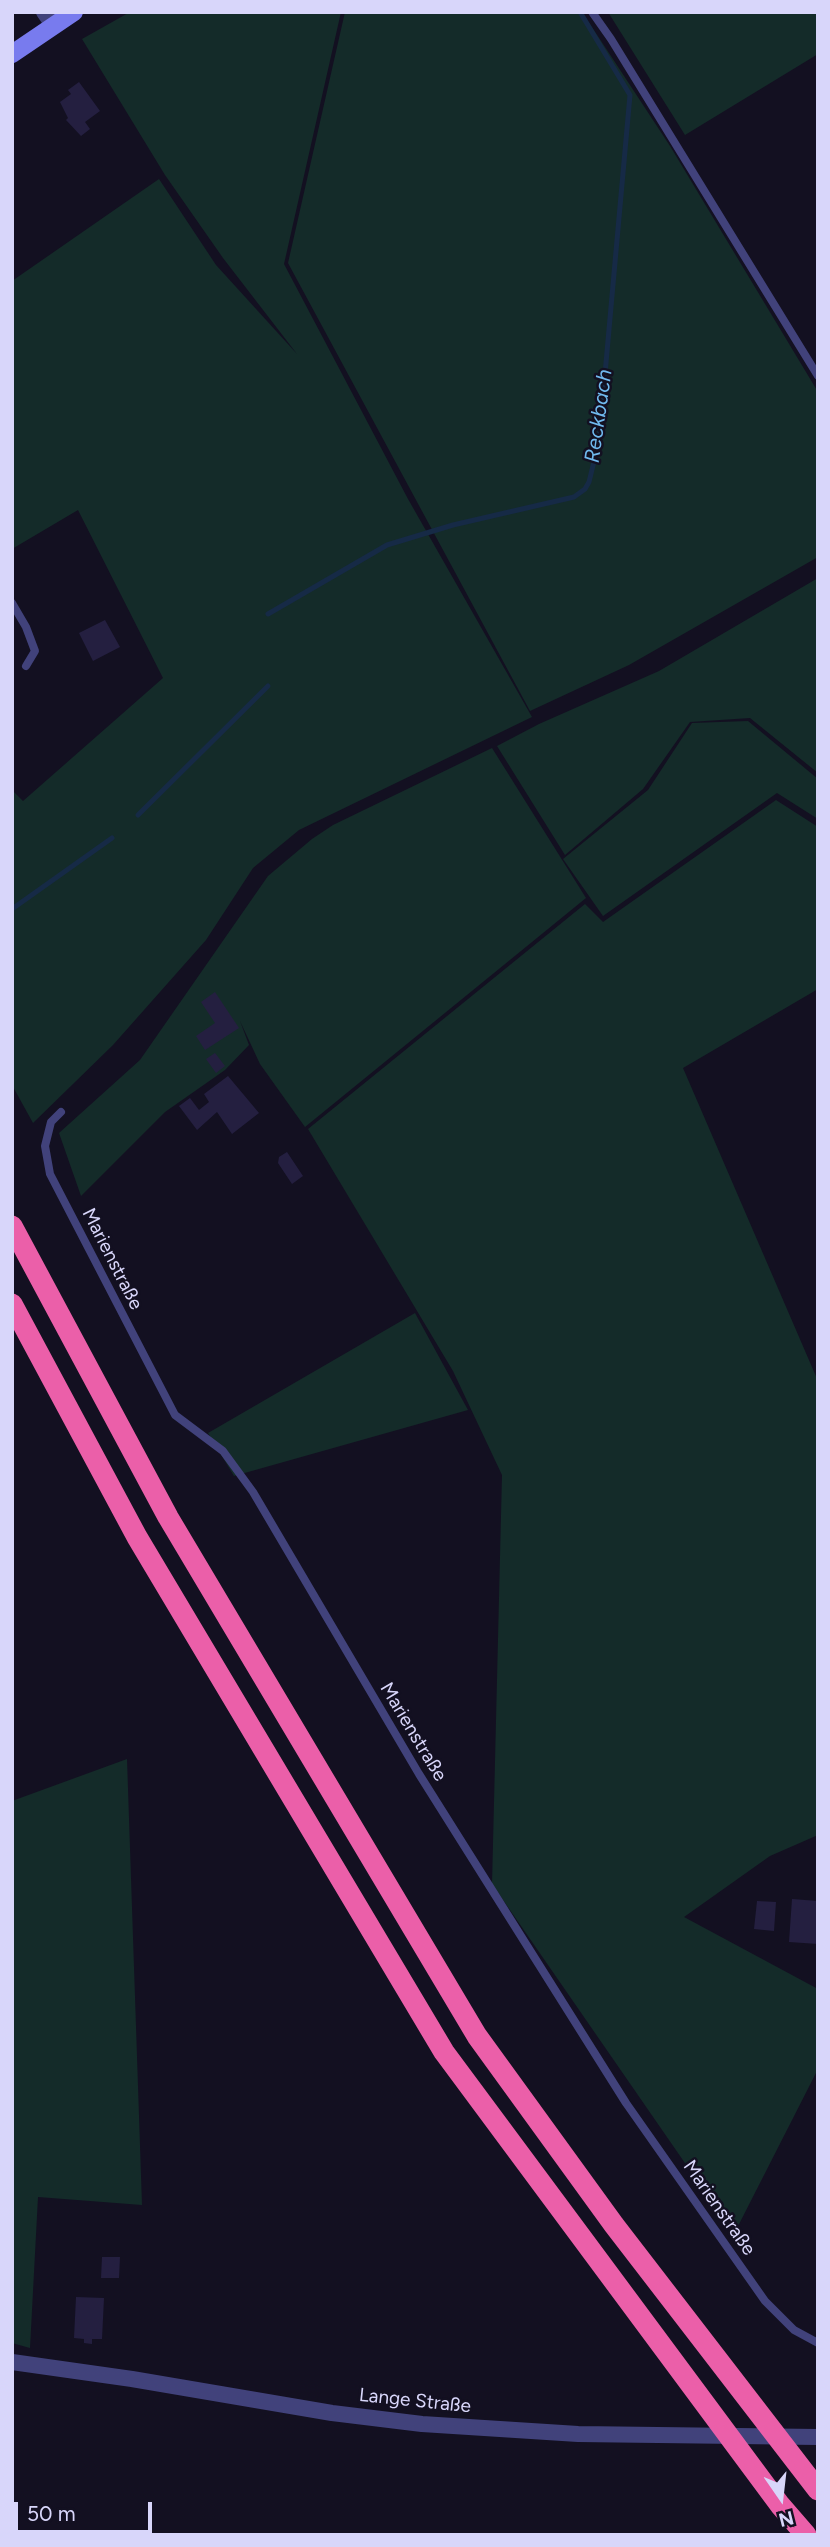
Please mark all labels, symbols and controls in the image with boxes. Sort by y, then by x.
water label: Reckbach [580,368,618,464]
street label: Marienstraße [77,1204,147,1314]
street label: Marienstraße [375,1679,451,1785]
street label: Marienstraße [678,2156,760,2260]
street label: Lange Straße [358,2384,472,2418]
north arrow [746,2463,816,2533]
scale bar [18,2488,156,2532]
text: 50 m [27,2501,76,2526]
text: N [776,2506,796,2532]

